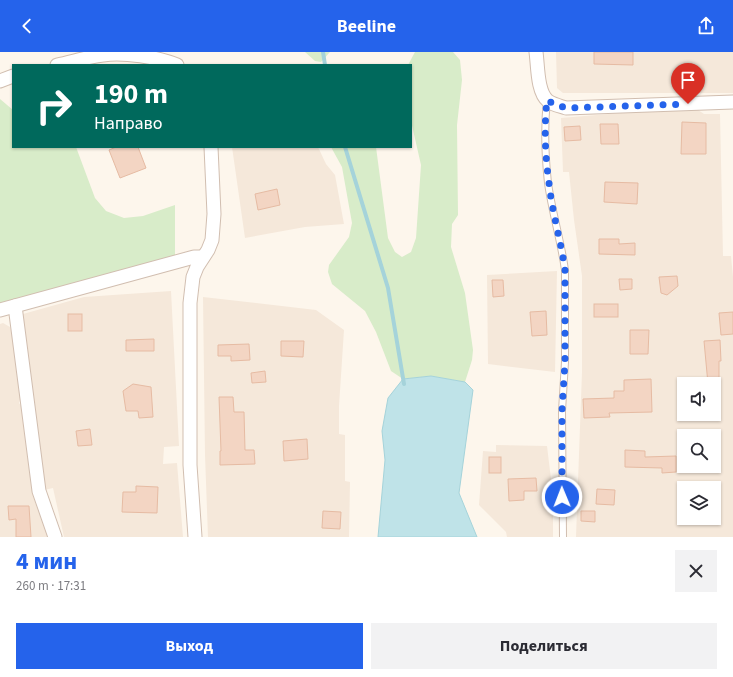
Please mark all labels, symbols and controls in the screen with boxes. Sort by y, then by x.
text: Beeline [337,14,396,39]
icon: back [16,15,38,37]
icon: share [695,15,717,37]
pin [671,63,705,104]
icon: arrive [677,69,699,91]
text: 190 m [94,74,168,114]
icon: right [28,80,80,132]
text: Направо [94,111,162,136]
map controls [677,377,721,525]
button: sound [677,377,721,421]
button: search [677,429,721,473]
position arrow [541,476,583,518]
button: layers [677,481,721,525]
text: 4 мин [16,544,77,579]
button: close [675,550,717,592]
text: 260 m · 17:31 [16,577,86,595]
button: Выход [16,623,363,669]
button: Поделиться [371,623,717,669]

